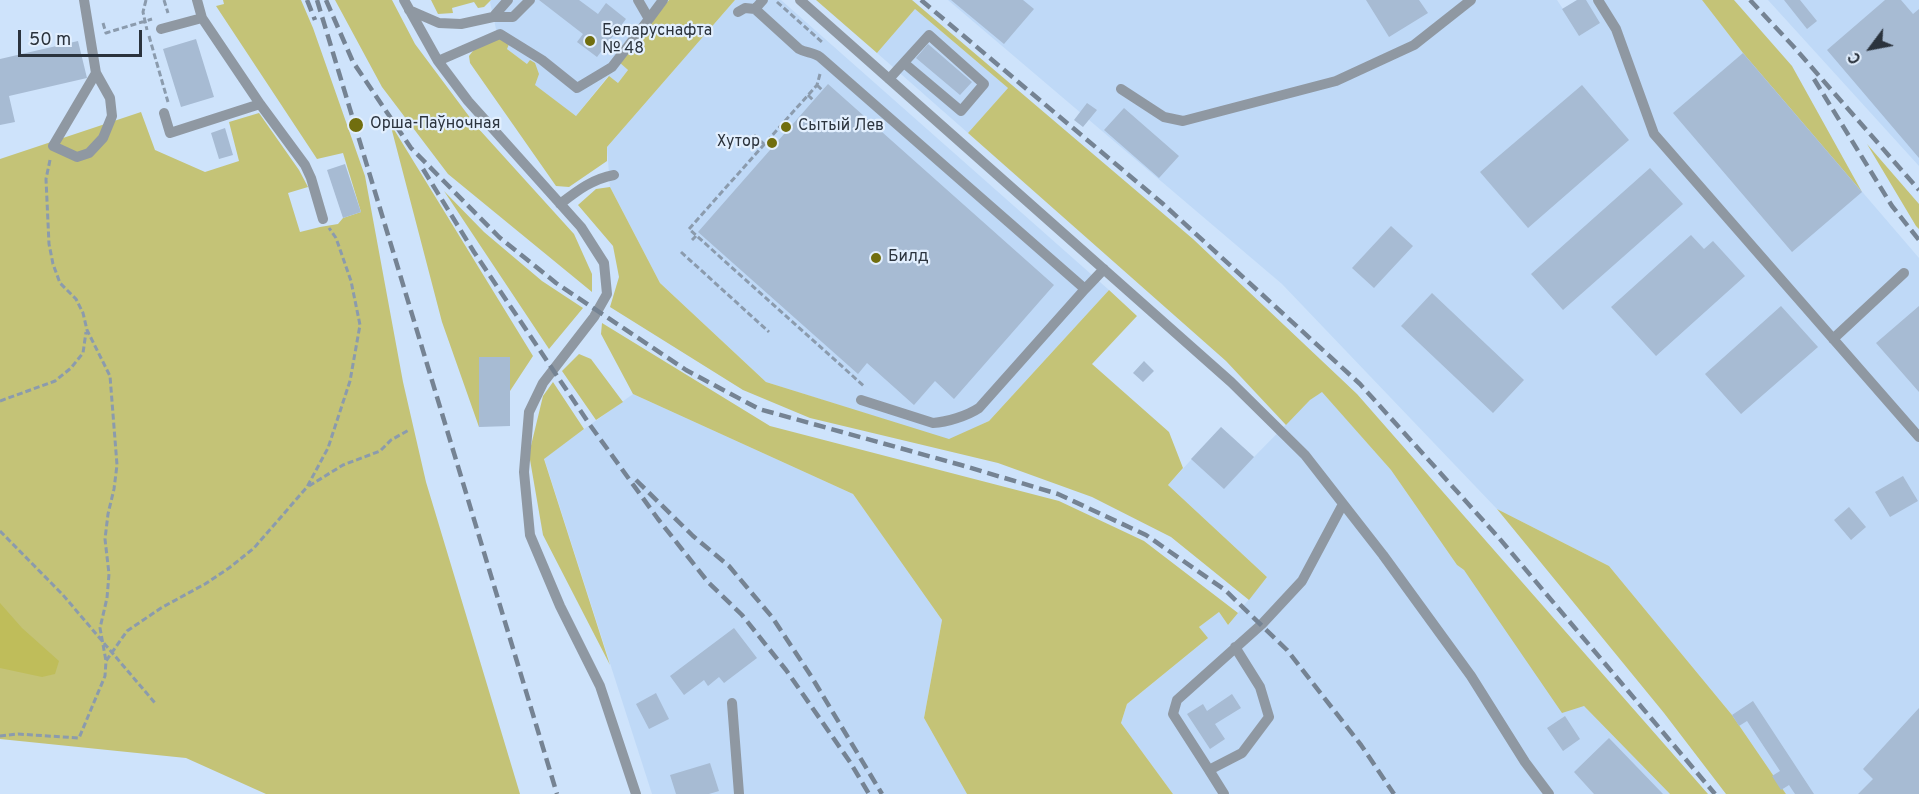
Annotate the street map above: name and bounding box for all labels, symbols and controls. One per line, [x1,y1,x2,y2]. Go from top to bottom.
scale bar [21,18,146,56]
north arrow [1841,18,1901,78]
place label: Беларуснафта № 48 [602,22,712,60]
text: 50 m [29,29,71,52]
marker: Беларуснафта № 48 [583,34,597,48]
text: С [1845,48,1867,67]
place label: Орша-Паўночная [370,115,500,135]
marker: Орша-Паўночная [347,116,365,134]
place label: Сытый Лев [798,117,884,137]
marker: Сытый Лев [779,120,793,134]
place label: Хутор [717,133,760,153]
marker: Хутор [765,136,779,150]
place label: Билд [888,248,929,268]
marker: Билд [869,251,883,265]

